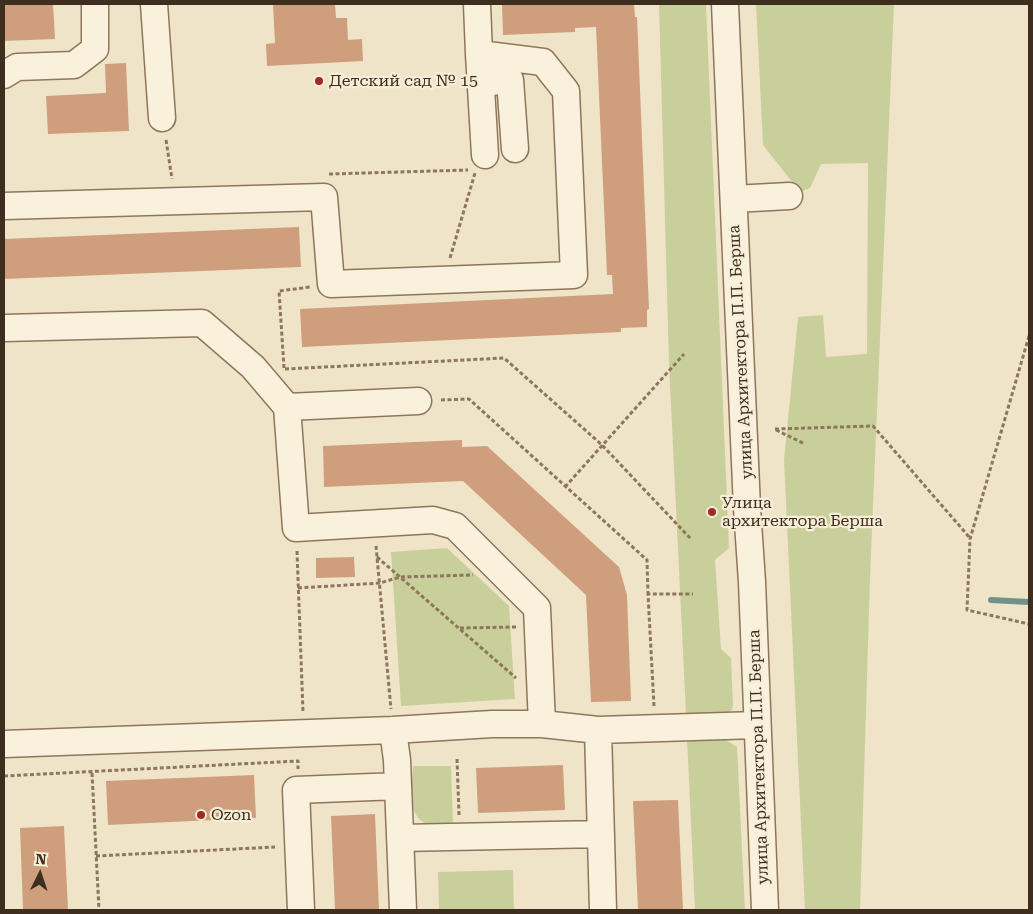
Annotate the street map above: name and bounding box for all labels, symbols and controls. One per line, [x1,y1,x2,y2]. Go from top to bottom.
place label: Детский сад № 15 [329,71,478,91]
marker: Детский сад № 15 [313,75,325,87]
street label: улица Архитектора П.П. Берша [725,224,757,480]
place label: Улица архитектора Берша [722,493,883,531]
marker: Улица архитектора Берша [706,506,718,518]
street label: улица Архитектора П.П. Берша [745,629,773,885]
place label: Ozon [211,805,251,825]
marker: Ozon [195,809,207,821]
north arrow [15,849,65,899]
text: N [35,851,47,867]

